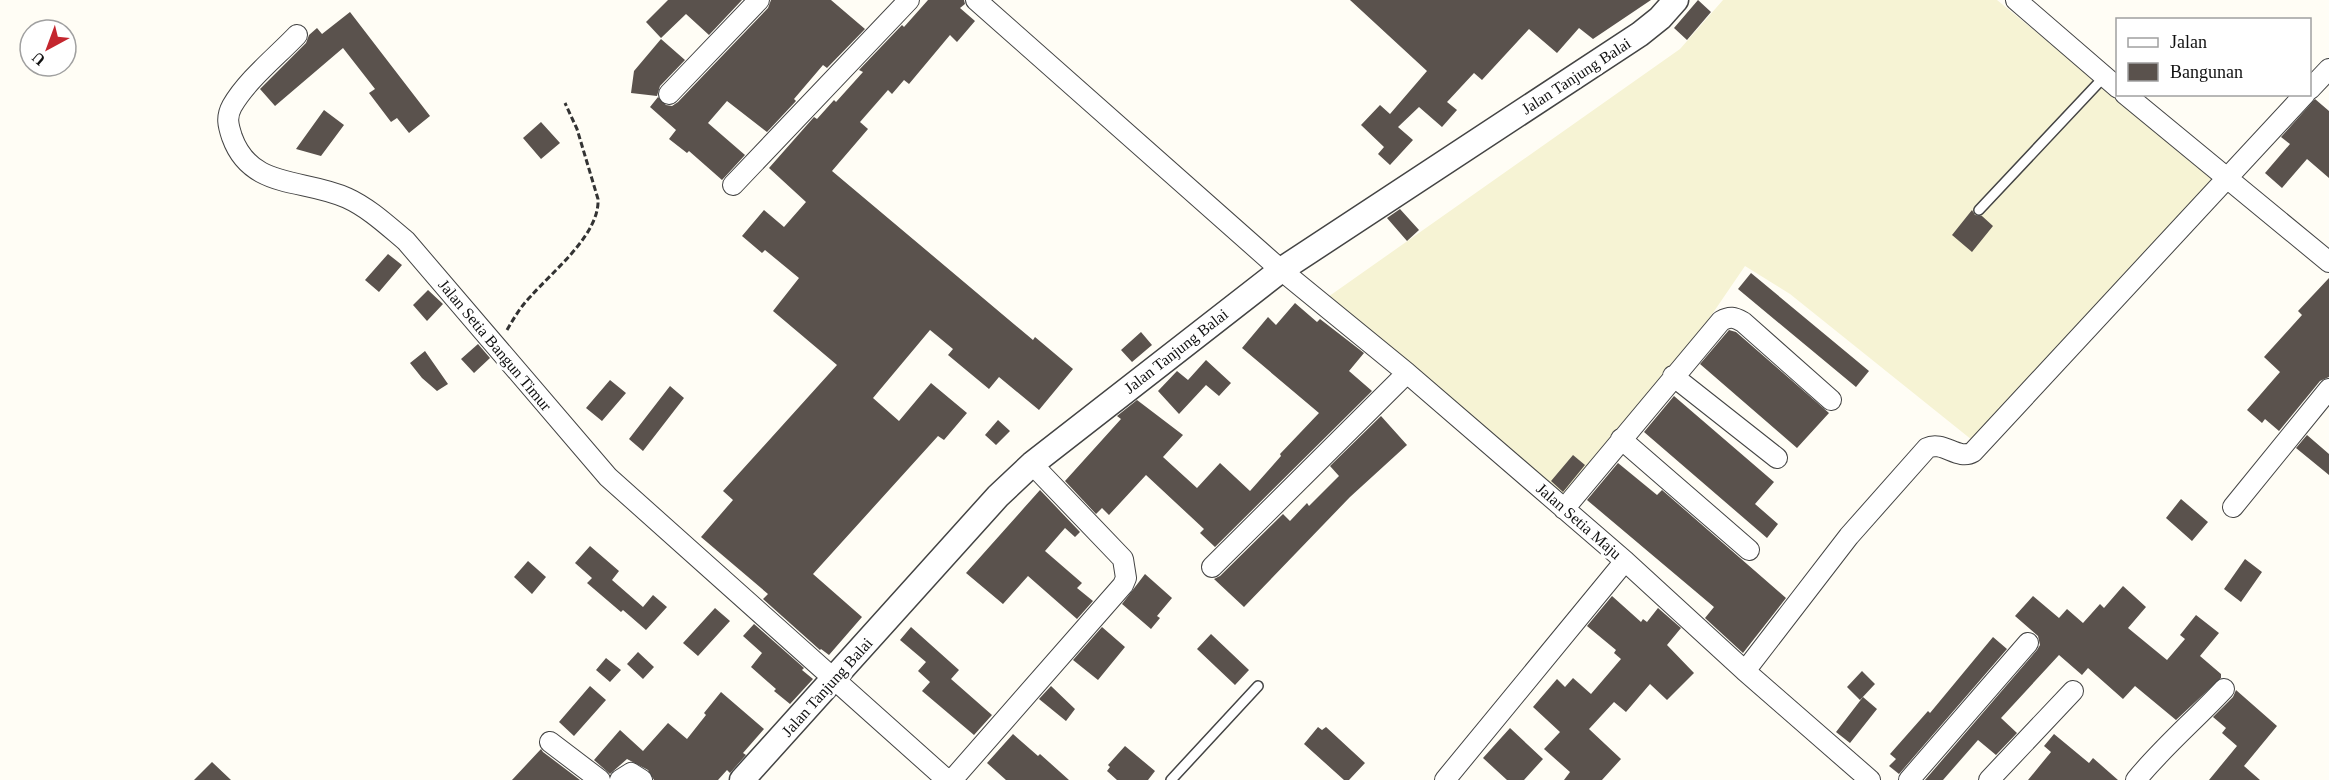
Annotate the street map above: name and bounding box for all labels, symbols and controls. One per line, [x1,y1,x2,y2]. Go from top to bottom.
north arrow [18,18,78,78]
legend [2116,18,2311,96]
text: Jalan [2170,32,2207,52]
street label: Jalan Tanjung Balai [1518,34,1635,118]
text: U [28,48,48,69]
text: Bangunan [2170,62,2243,82]
street label: Jalan Setia Bangun Timur [434,276,555,415]
street label: Jalan Tanjung Balai [1121,305,1232,397]
street label: Jalan Setia Maju [1533,480,1625,563]
street label: Jalan Tanjung Balai [778,634,877,740]

